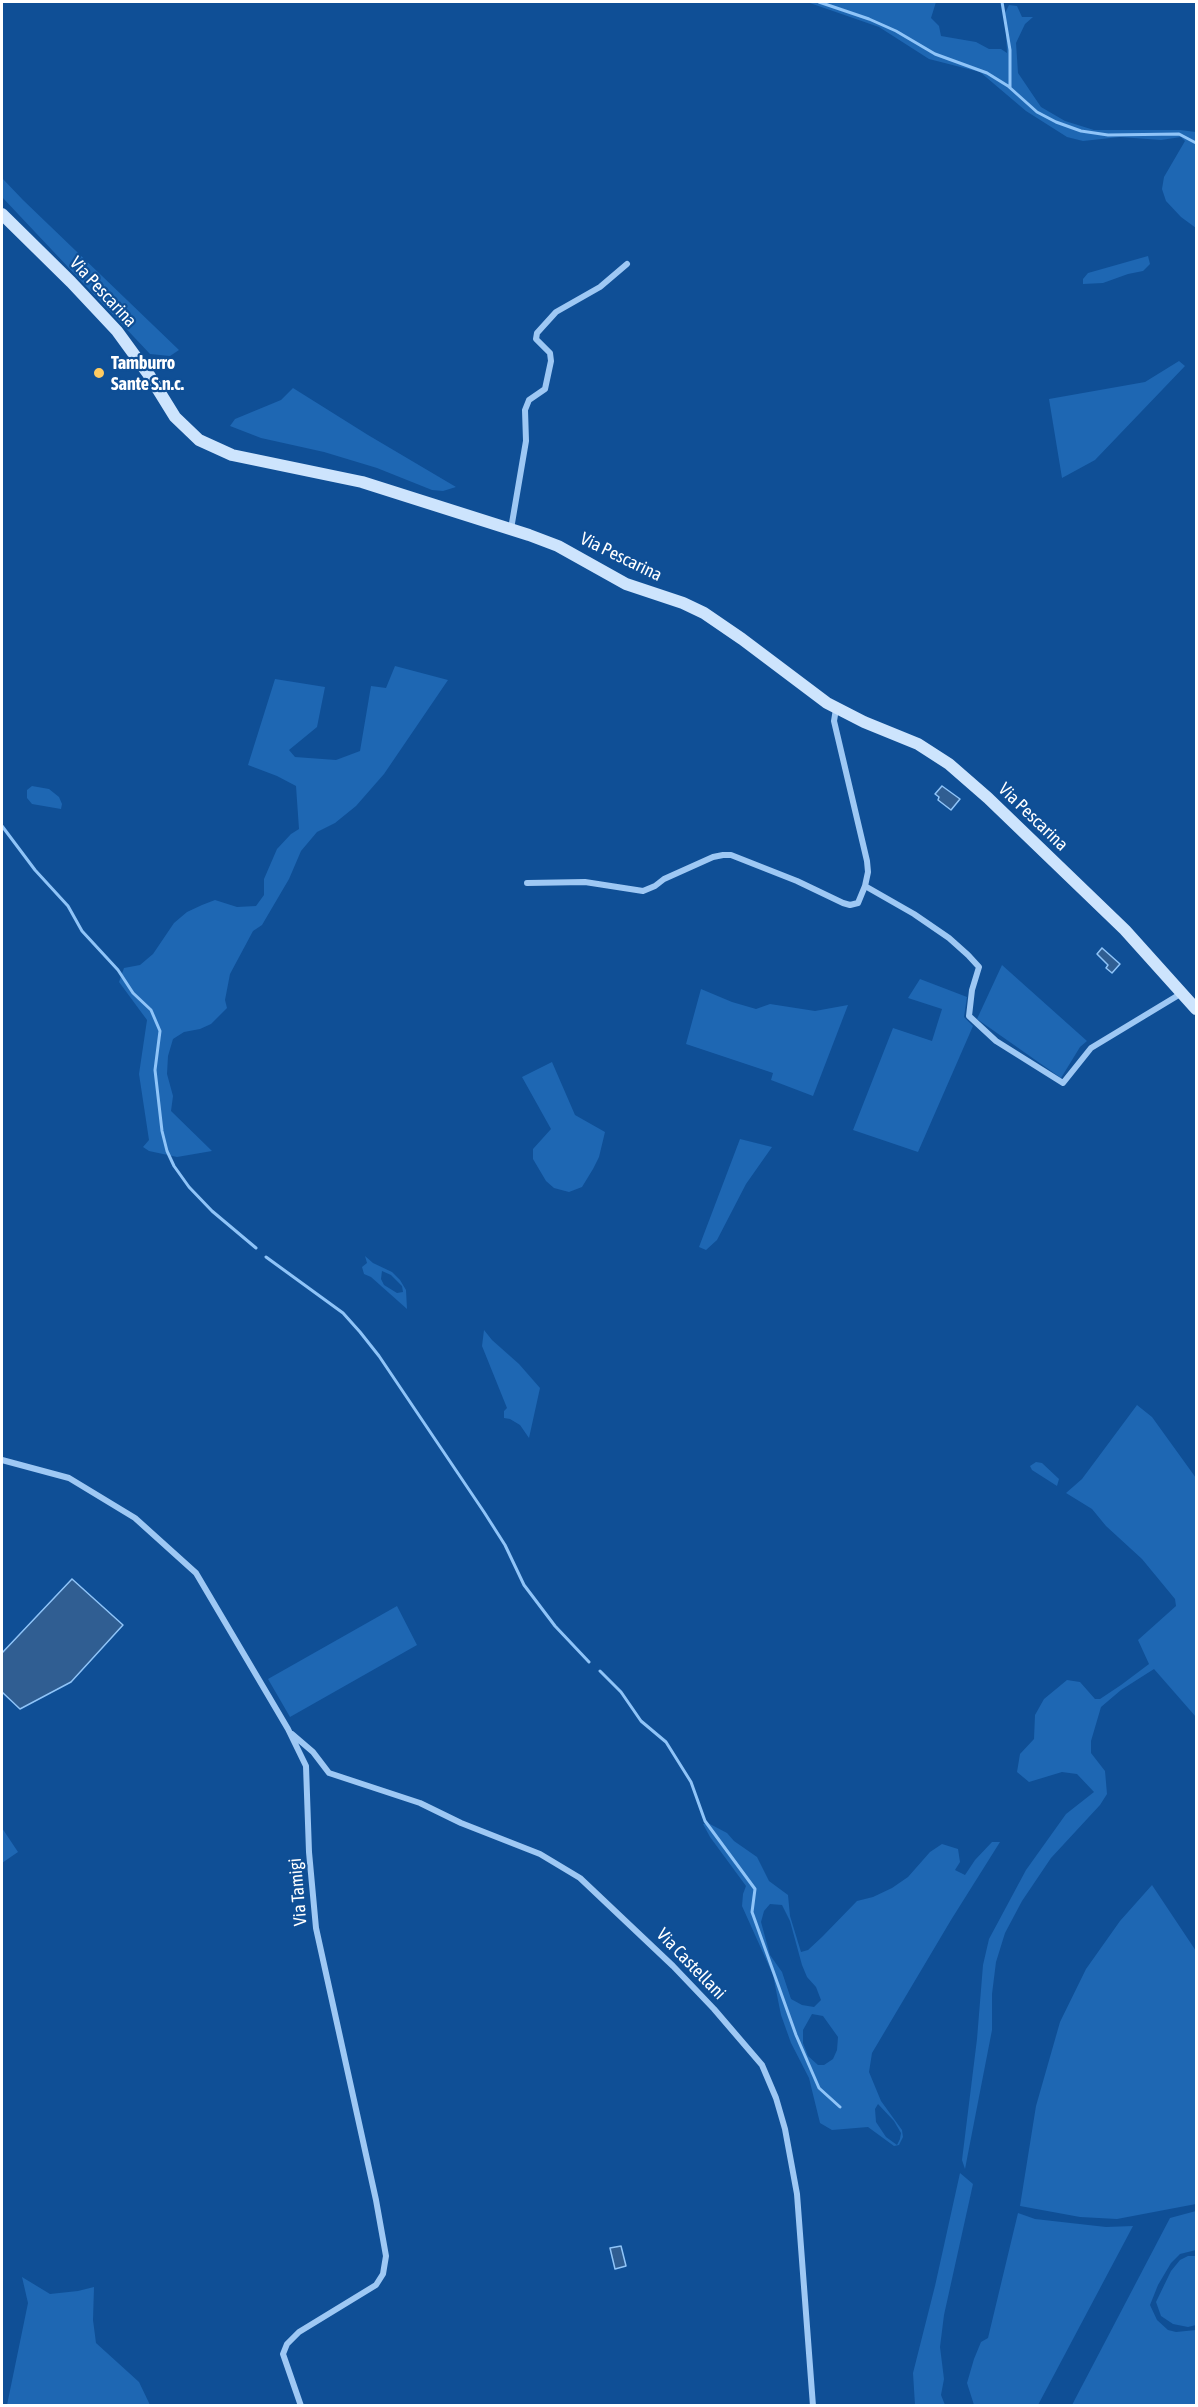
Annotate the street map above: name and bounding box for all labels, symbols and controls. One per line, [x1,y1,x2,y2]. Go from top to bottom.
street label: Via Pescarina [65,252,141,332]
place label: Tamburro Sante S.n.c. [111,352,184,394]
marker: Tamburro Sante S.n.c. [92,366,106,380]
street label: Via Pescarina [576,528,666,586]
street label: Via Pescarina [994,778,1072,856]
street label: Via Tamigi [284,1857,312,1927]
street label: Via Castellani [652,1924,730,2004]

